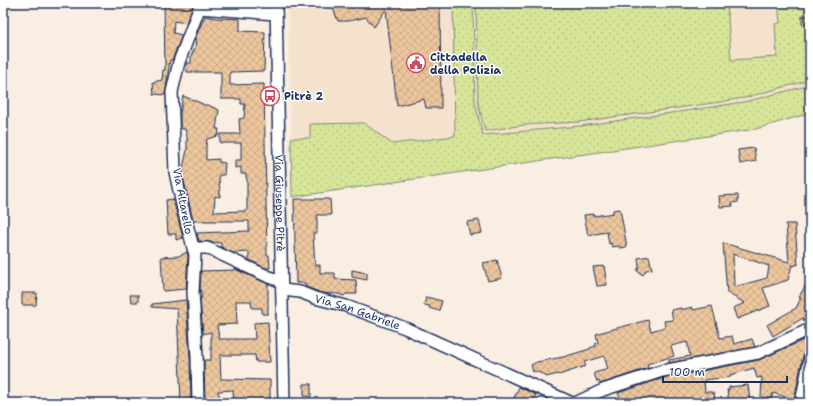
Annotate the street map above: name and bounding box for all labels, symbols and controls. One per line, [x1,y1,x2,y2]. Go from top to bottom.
place label: Cittadella della Polizia [430,50,502,78]
public building icon: Cittadella della Polizia [405,52,427,74]
bus stop icon: Pitrè 2 [259,85,281,107]
place label: Pitrè 2 [284,89,324,104]
street label: Via Giuseppe Pitrè [271,154,288,252]
street label: Via Altarello [169,167,196,236]
street label: Via San Gabriele [313,291,402,334]
scale bar [663,358,787,384]
text: 100 m [669,364,705,380]

